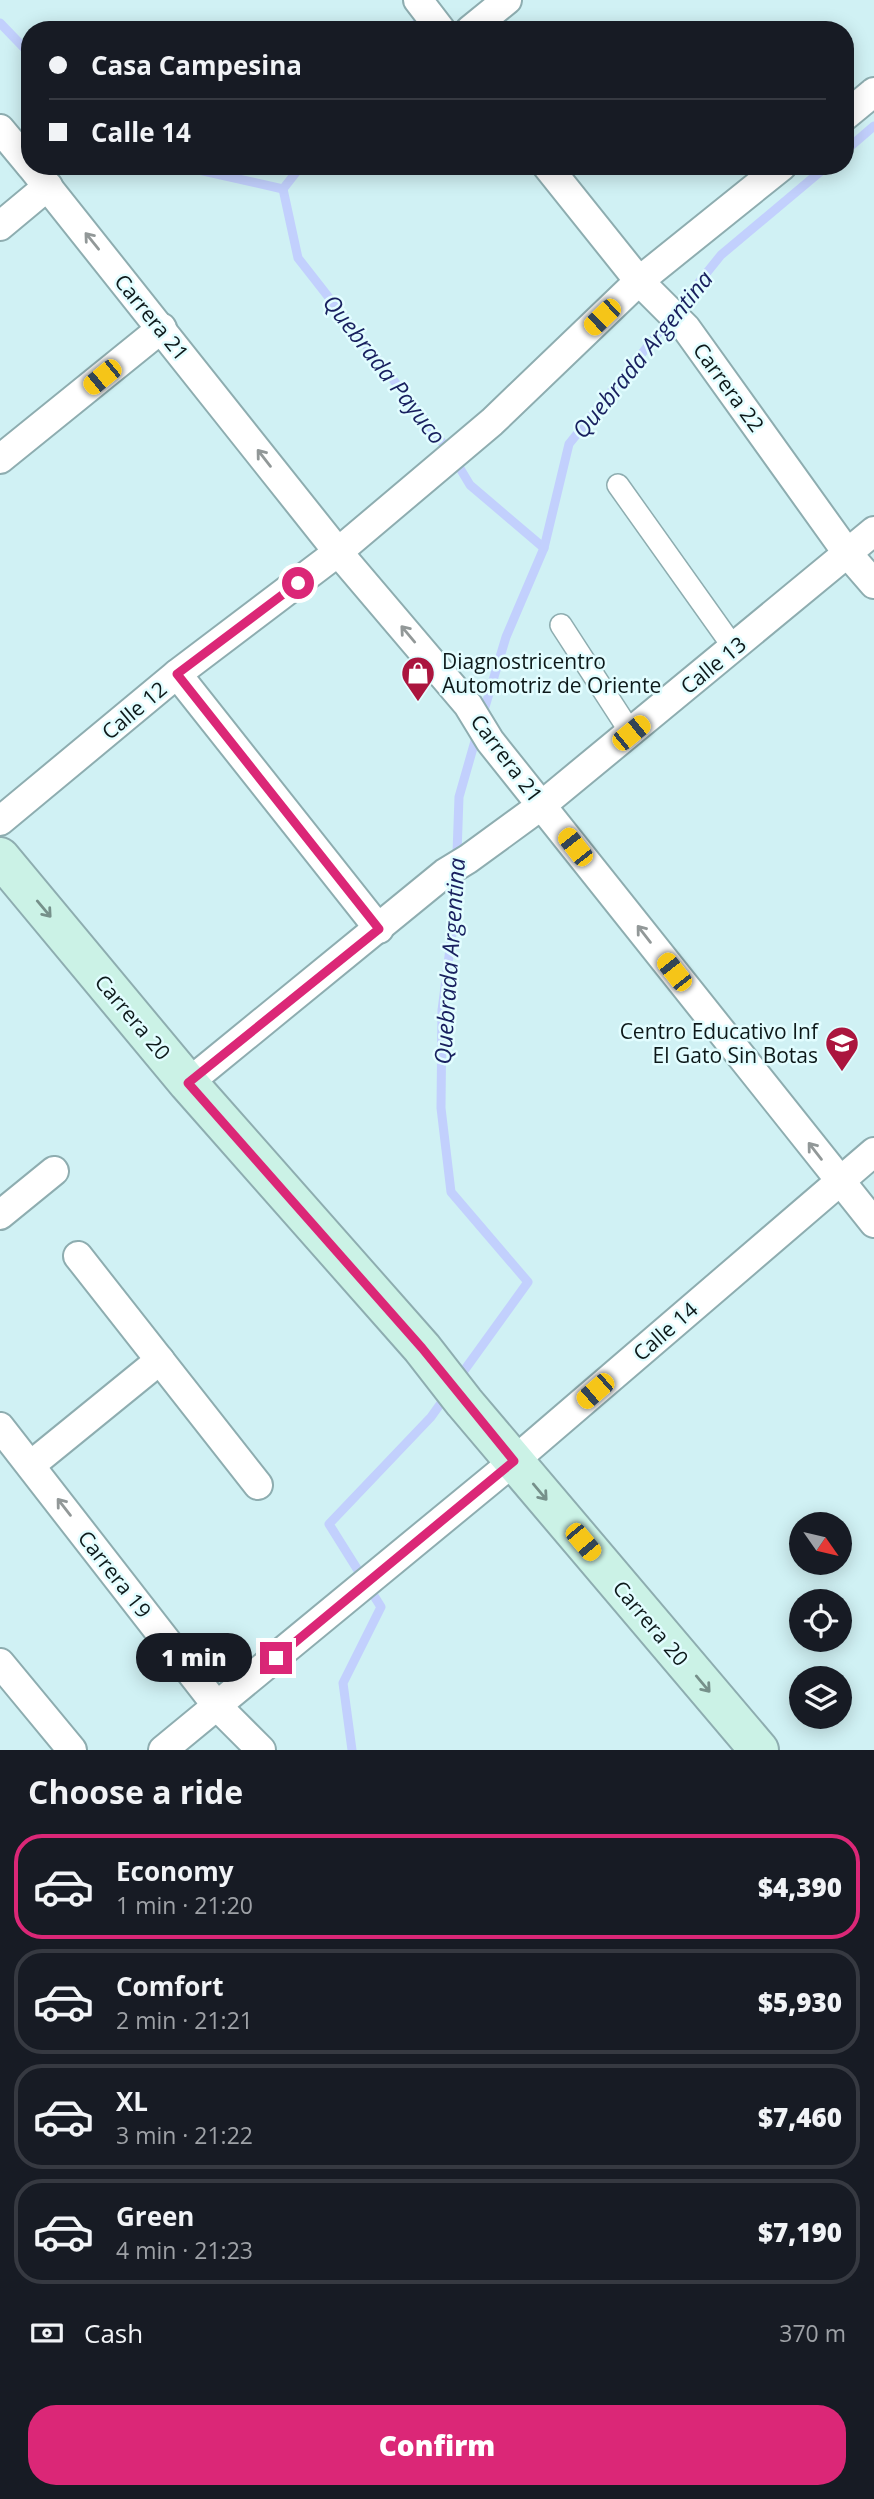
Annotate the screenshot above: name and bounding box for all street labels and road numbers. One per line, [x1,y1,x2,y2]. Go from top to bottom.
street label: Carrera 21 [109,268,195,366]
street label: Carrera 22 [687,337,771,437]
street label: Calle 13 [674,630,752,700]
street label: Calle 12 [96,675,172,745]
street label: Carrera 21 [465,708,549,808]
street label: Carrera 20 [89,968,177,1066]
street label: Calle 14 [627,1295,703,1367]
street label: Carrera 19 [72,1525,158,1623]
street label: Carrera 20 [607,1574,695,1672]

